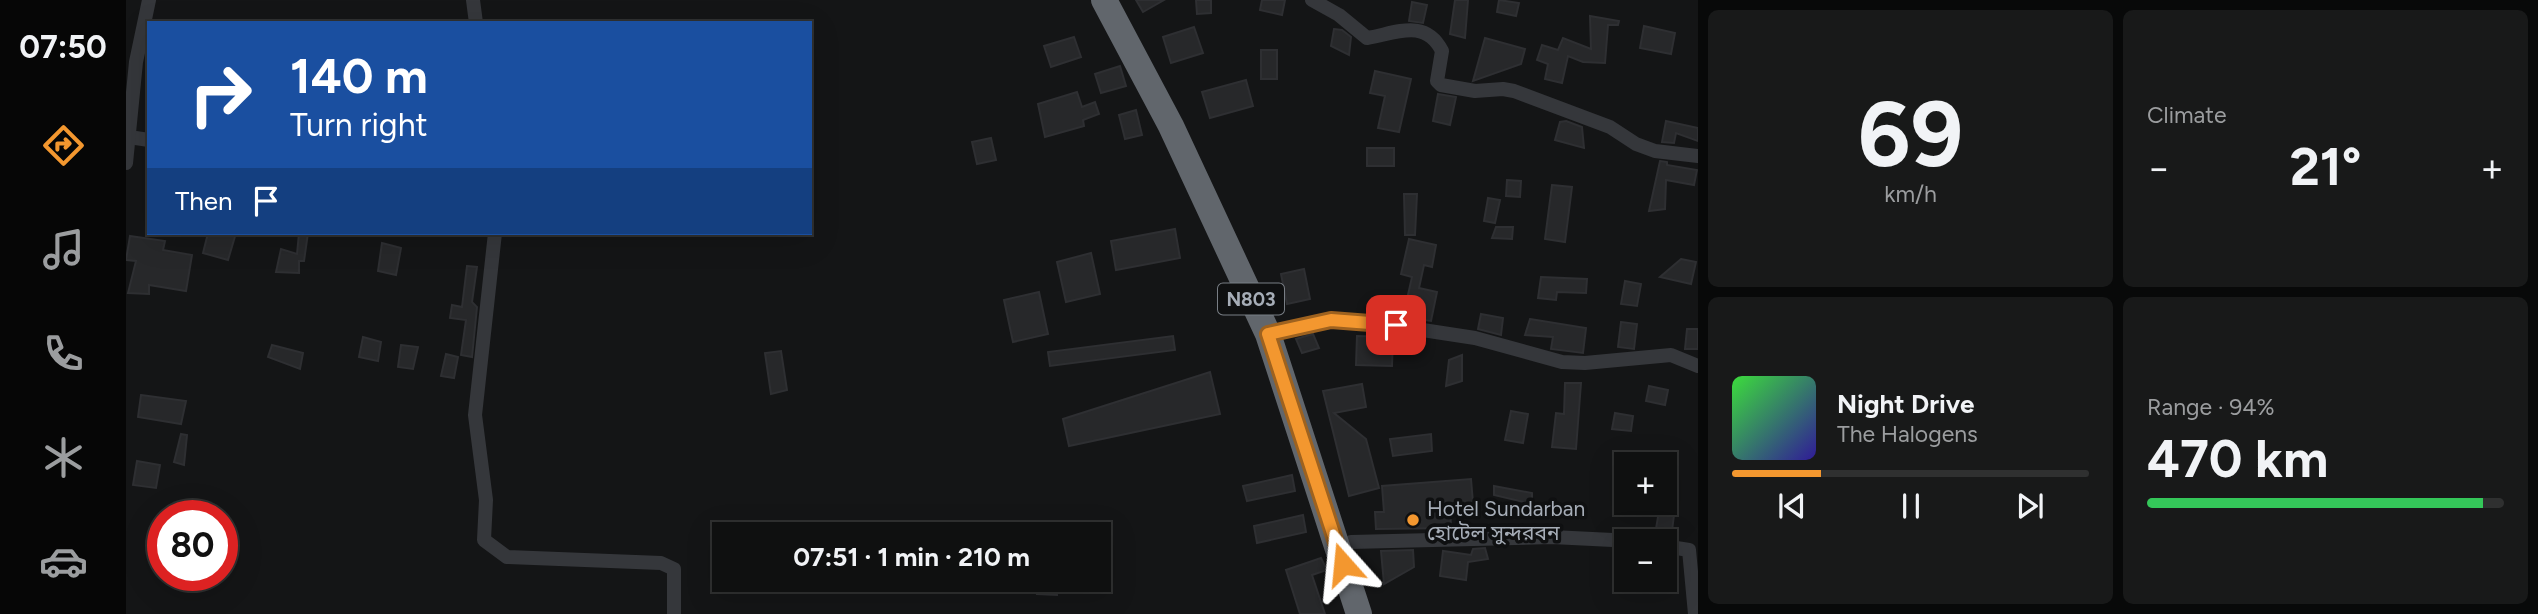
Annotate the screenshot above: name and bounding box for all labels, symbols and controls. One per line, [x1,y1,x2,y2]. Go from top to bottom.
text: 07:50 [19,28,107,66]
text: 140 m [290,46,428,105]
icon: right [175,49,266,140]
text: 69 [1858,80,1963,189]
text: Climate [2147,101,2226,129]
text: Turn right [290,106,428,144]
icon: directions [39,121,88,170]
text: 21° [2290,136,2361,198]
text: − [2147,145,2171,191]
text: + [2480,145,2504,191]
text: km/h [1884,180,1937,208]
icon: arrive [247,182,285,220]
text: Then [175,185,233,217]
icon: music [39,225,88,274]
road number: N803 [1218,284,1284,314]
pin [1366,295,1426,355]
icon: arrive [1377,306,1415,344]
icon: phone [39,329,88,378]
text: Night Drive [1837,388,1974,420]
text: Range · 94% [2147,393,2275,421]
text: The Halogens [1837,420,1978,448]
text: 470 km [2147,428,2328,490]
icon: climate [39,433,88,482]
map controls [1614,452,1677,592]
button: + [1614,452,1677,515]
icon: previous [1773,487,1811,525]
icon: pause [1892,487,1930,525]
icon: next [2011,487,2049,525]
place label: Hotel Sundarban হোটেল সুন্দরবন [1427,496,1585,545]
speed limit sign: 80 [147,500,238,591]
marker: Hotel Sundarban হোটেল সুন্দরবন [1405,512,1421,528]
position arrow [1306,527,1380,601]
button: − [1614,529,1677,592]
icon: car [39,537,88,586]
text: 07:51 · 1 min · 210 m [793,541,1030,573]

